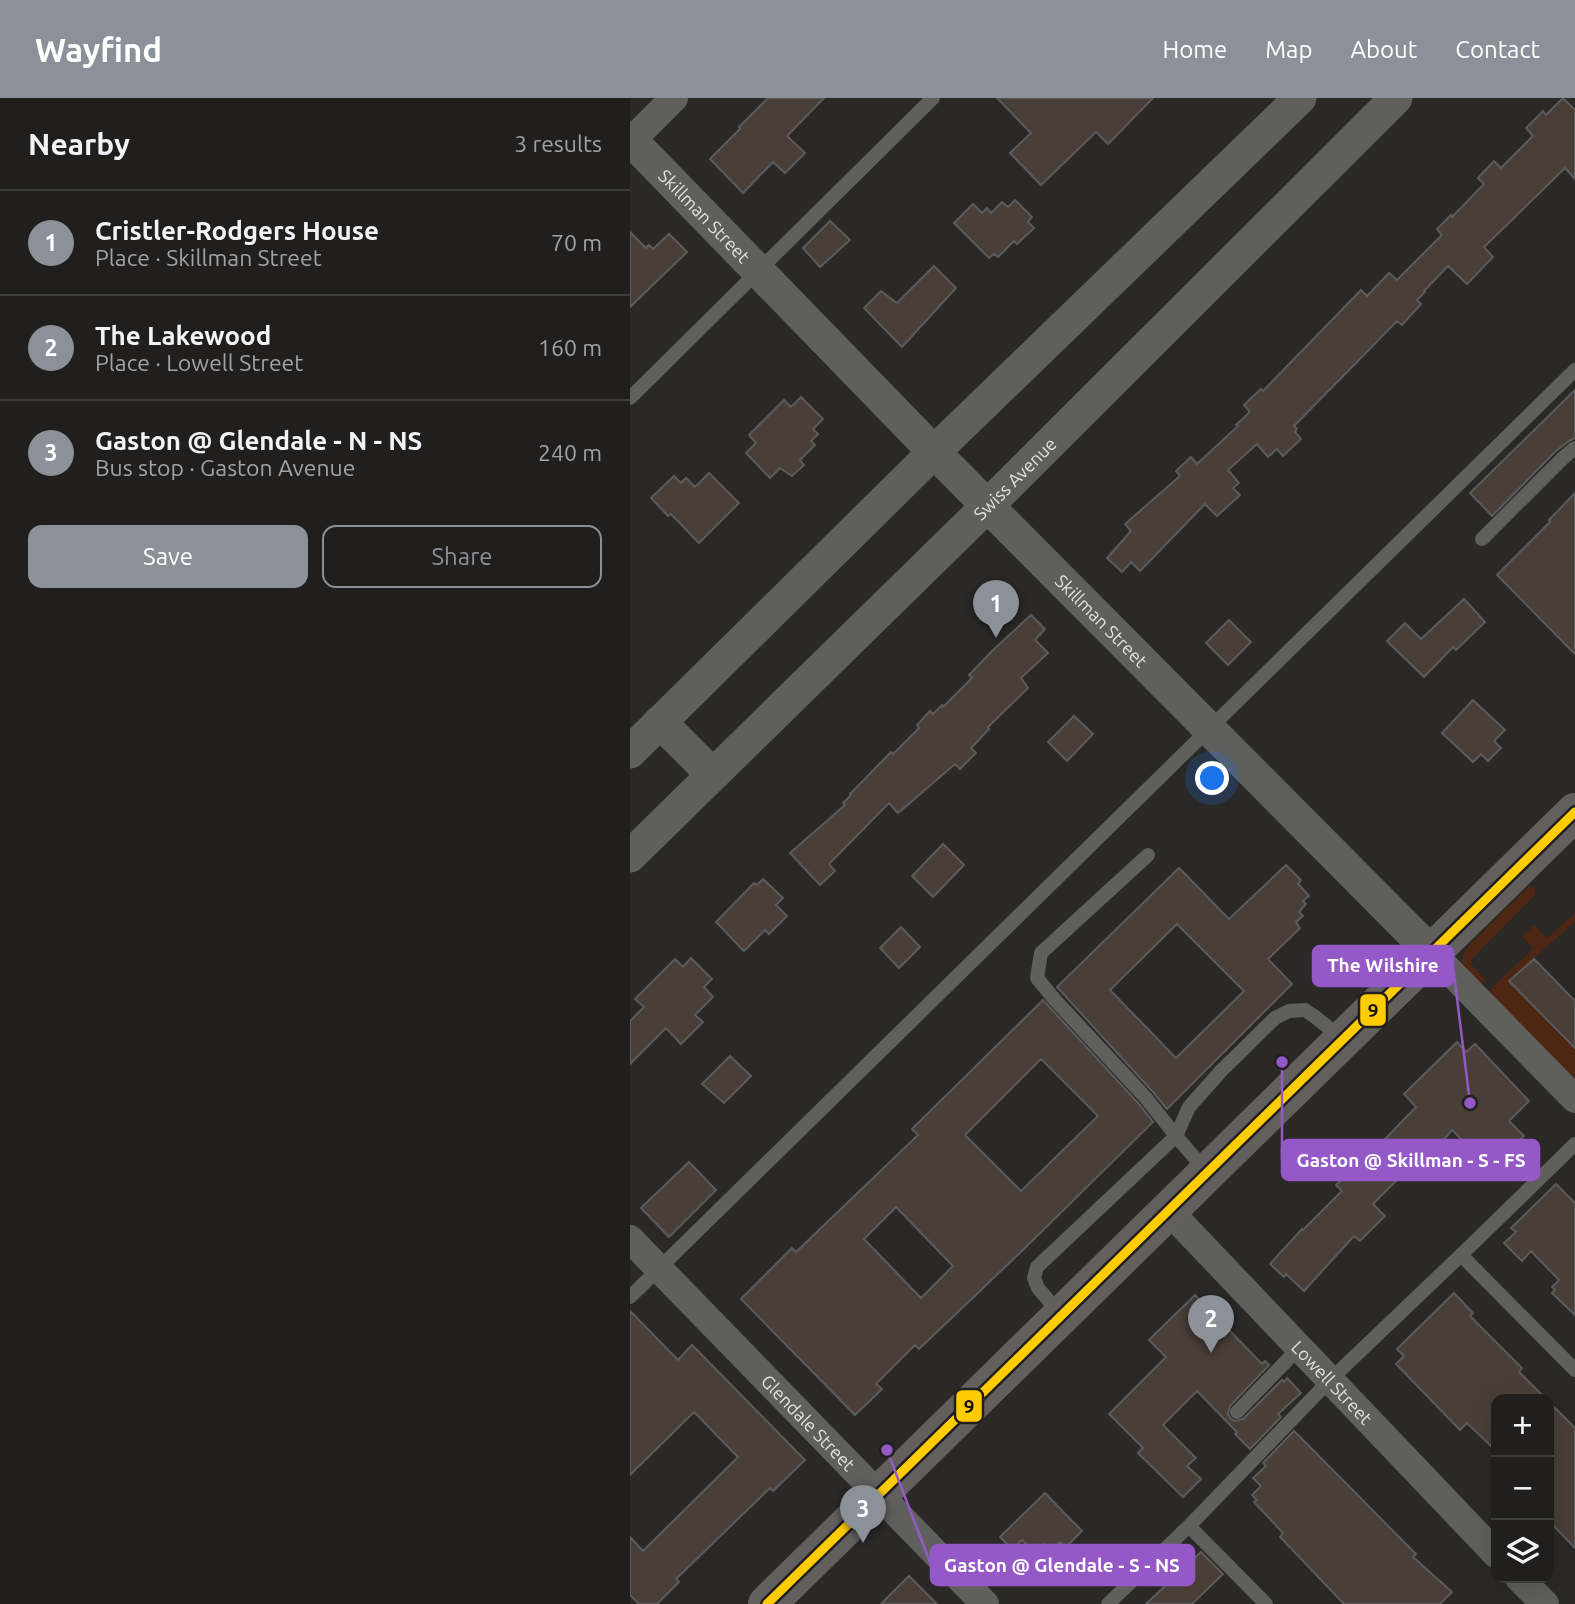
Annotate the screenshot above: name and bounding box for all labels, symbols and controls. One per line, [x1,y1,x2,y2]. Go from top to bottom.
text: Wayfind [35,31,162,68]
text: Home [1162,36,1227,63]
text: Map [1265,36,1312,63]
text: About [1350,36,1417,63]
text: Contact [1455,36,1540,63]
text: Nearby [28,127,130,161]
text: 3 results [514,131,602,156]
street label: Skillman Street [655,165,754,266]
text: Cristler-Rodgers House [95,216,379,245]
text: 1 [45,230,57,255]
text: 70 m [551,230,602,255]
text: Place · Skillman Street [95,245,322,270]
text: The Lakewood [95,321,271,350]
text: 2 [45,335,57,360]
text: 160 m [538,335,602,360]
text: Place · Lowell Street [95,350,303,375]
text: Gaston @ Glendale - N - NS [95,426,422,455]
street label: Swiss Avenue [969,433,1060,524]
text: 3 [45,440,57,465]
text: 240 m [538,440,602,465]
text: Bus stop · Gaston Avenue [95,455,355,480]
button: Save [28,525,308,588]
button: Share [322,525,602,588]
street label: Skillman Street [1052,570,1152,671]
pin: 1 [973,580,1019,638]
your location [1195,761,1229,795]
callout: The Wilshire [1313,946,1453,986]
text: The Wilshire [1327,954,1439,976]
line badge: 9 [1359,993,1387,1027]
text: 9 [1368,999,1378,1021]
callout: Gaston @ Skillman - S - FS [1282,1140,1539,1180]
text: Gaston @ Skillman - S - FS [1296,1149,1526,1171]
pin: 2 [1188,1295,1234,1353]
street label: Lowell Street [1288,1336,1377,1428]
street label: Glendale Street [757,1370,859,1475]
line badge: 9 [955,1389,983,1423]
map controls [1491,1394,1554,1583]
button: + [1491,1394,1554,1457]
text: 9 [964,1395,974,1417]
button: − [1491,1457,1554,1520]
pin: 3 [840,1485,886,1543]
button: layers [1491,1520,1554,1583]
callout: Gaston @ Glendale - S - NS [931,1545,1194,1585]
text: Gaston @ Glendale - S - NS [944,1554,1180,1576]

